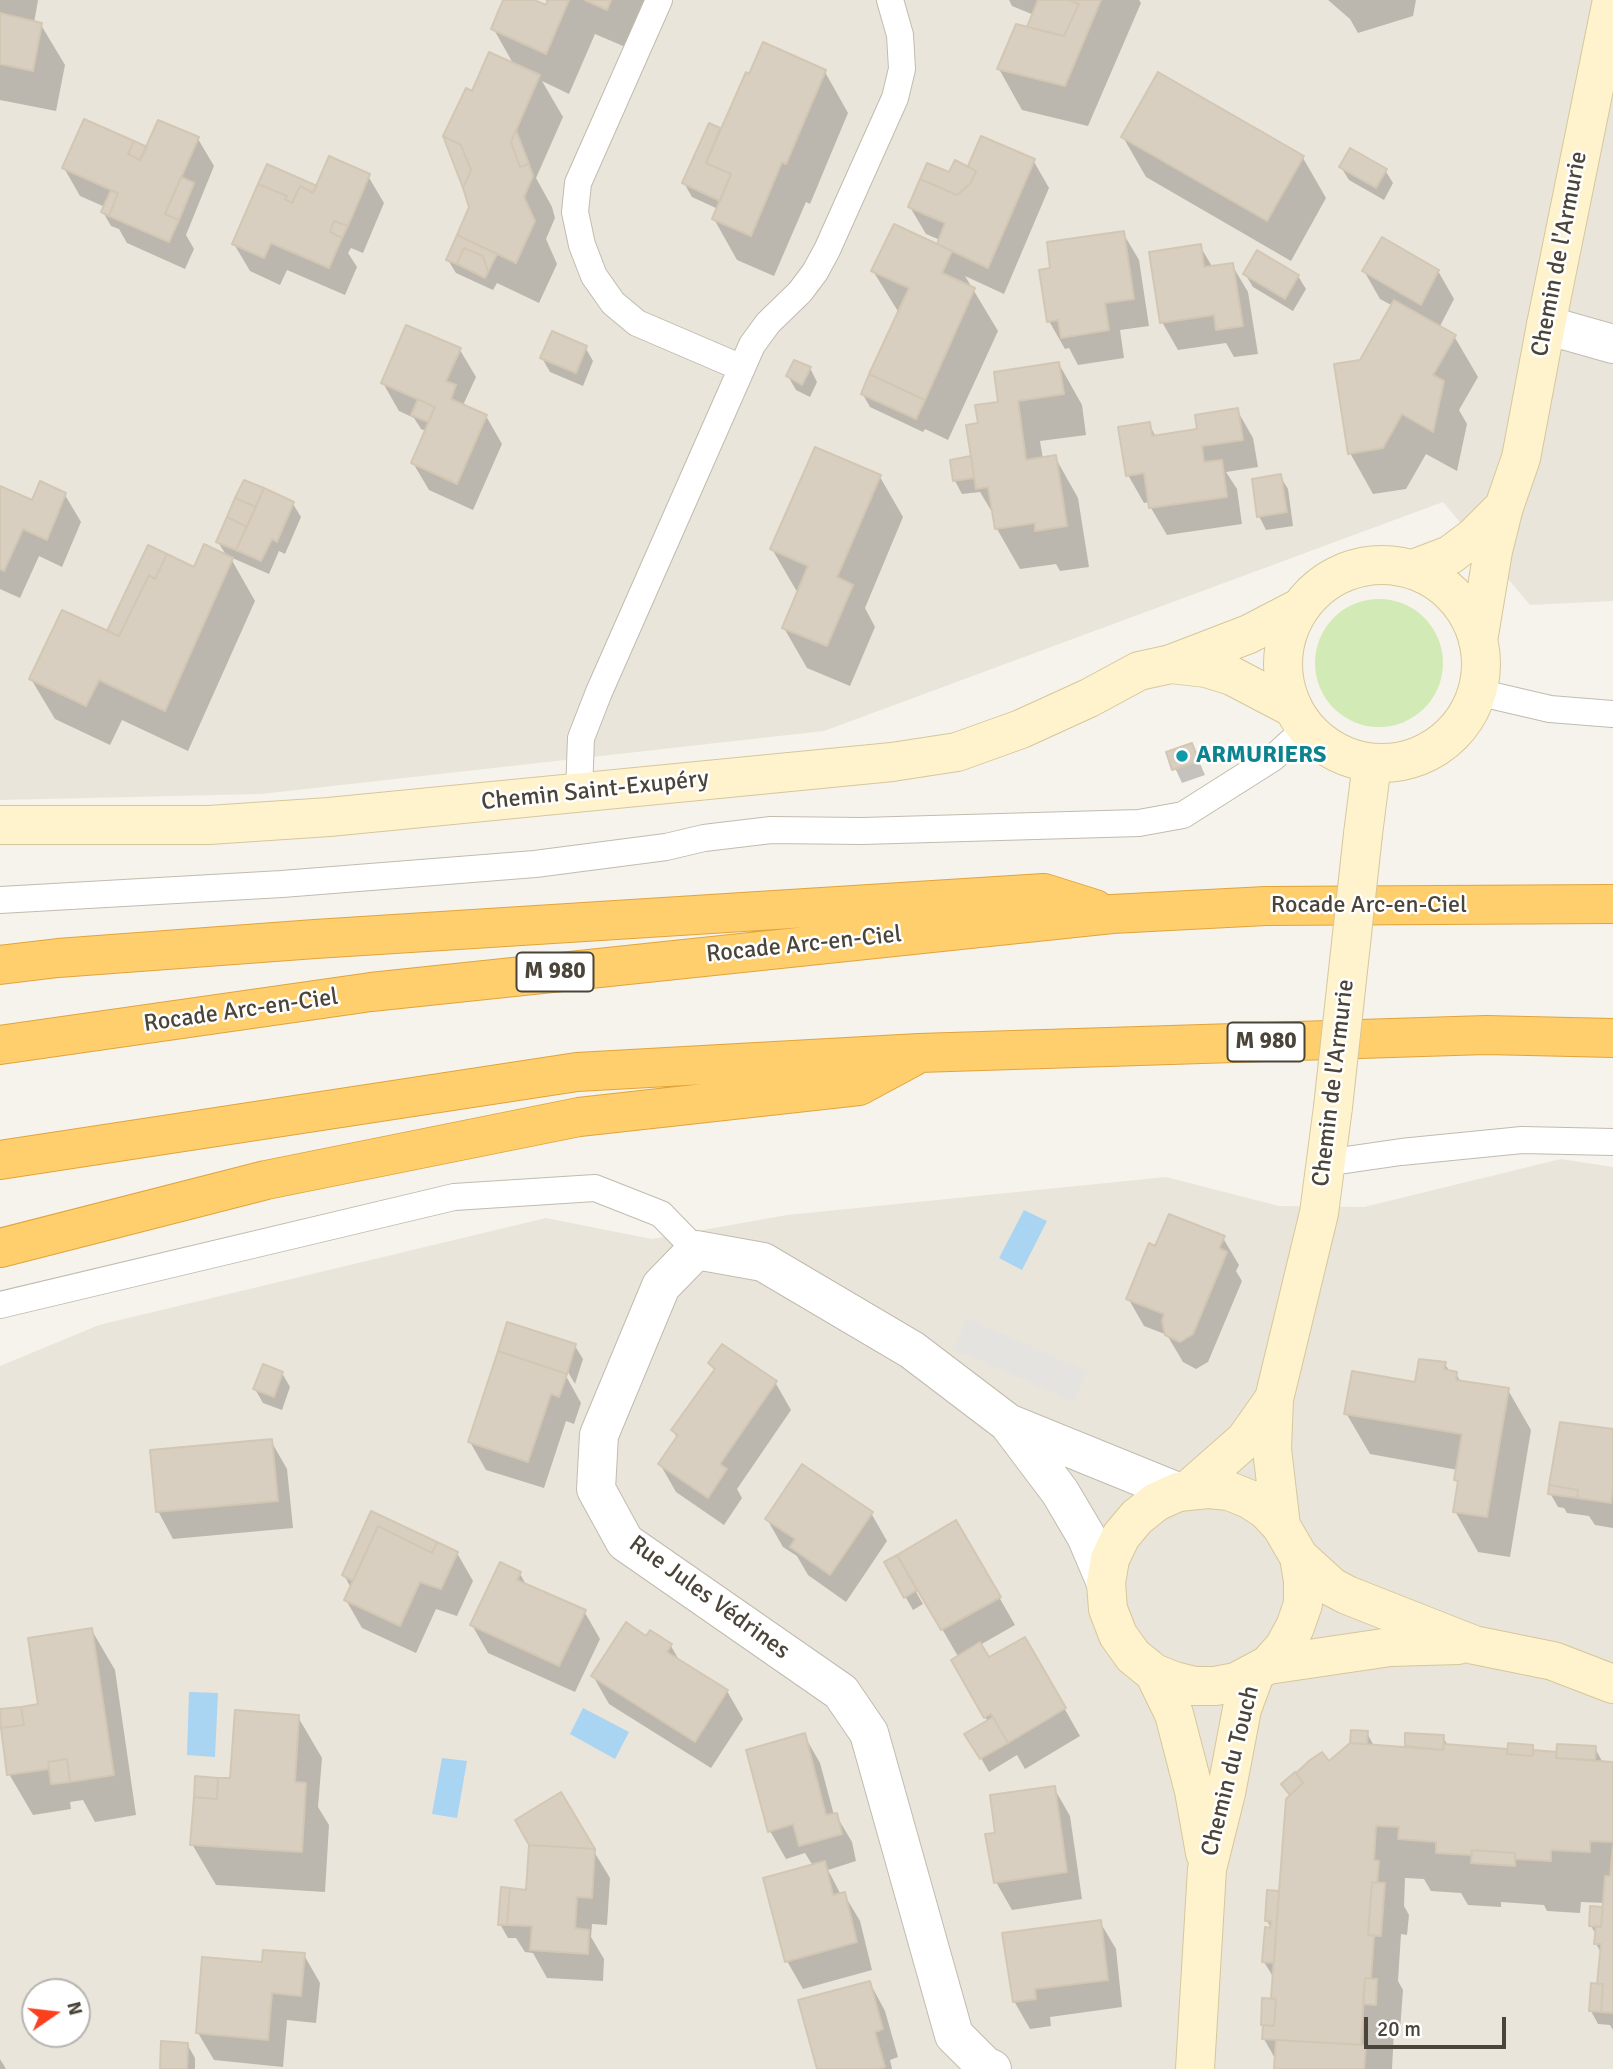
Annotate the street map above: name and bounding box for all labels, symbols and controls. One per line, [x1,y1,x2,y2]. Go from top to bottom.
street label: Chemin de l'Armurie [1526,149,1594,359]
place label: ARMURIERS [1196,742,1326,770]
marker: ARMURIERS [1174,748,1190,764]
street label: Chemin Saint-Exupéry [480,765,710,817]
street label: Rocade Arc-en-Ciel [1271,892,1467,920]
street label: Rocade Arc-en-Ciel [705,920,903,970]
road number: M 980 [516,953,594,992]
street label: Chemin de l'Armurie [1307,978,1361,1188]
street label: Rocade Arc-en-Ciel [142,983,340,1039]
road number: M 980 [1228,1023,1304,1062]
street label: Rue Jules Védrines [623,1530,795,1666]
street label: Chemin du Touch [1196,1683,1266,1859]
north arrow [21,1978,91,2048]
text: N [61,1999,88,2018]
scale bar [1368,2002,1510,2046]
text: 20 m [1377,2016,1421,2042]

